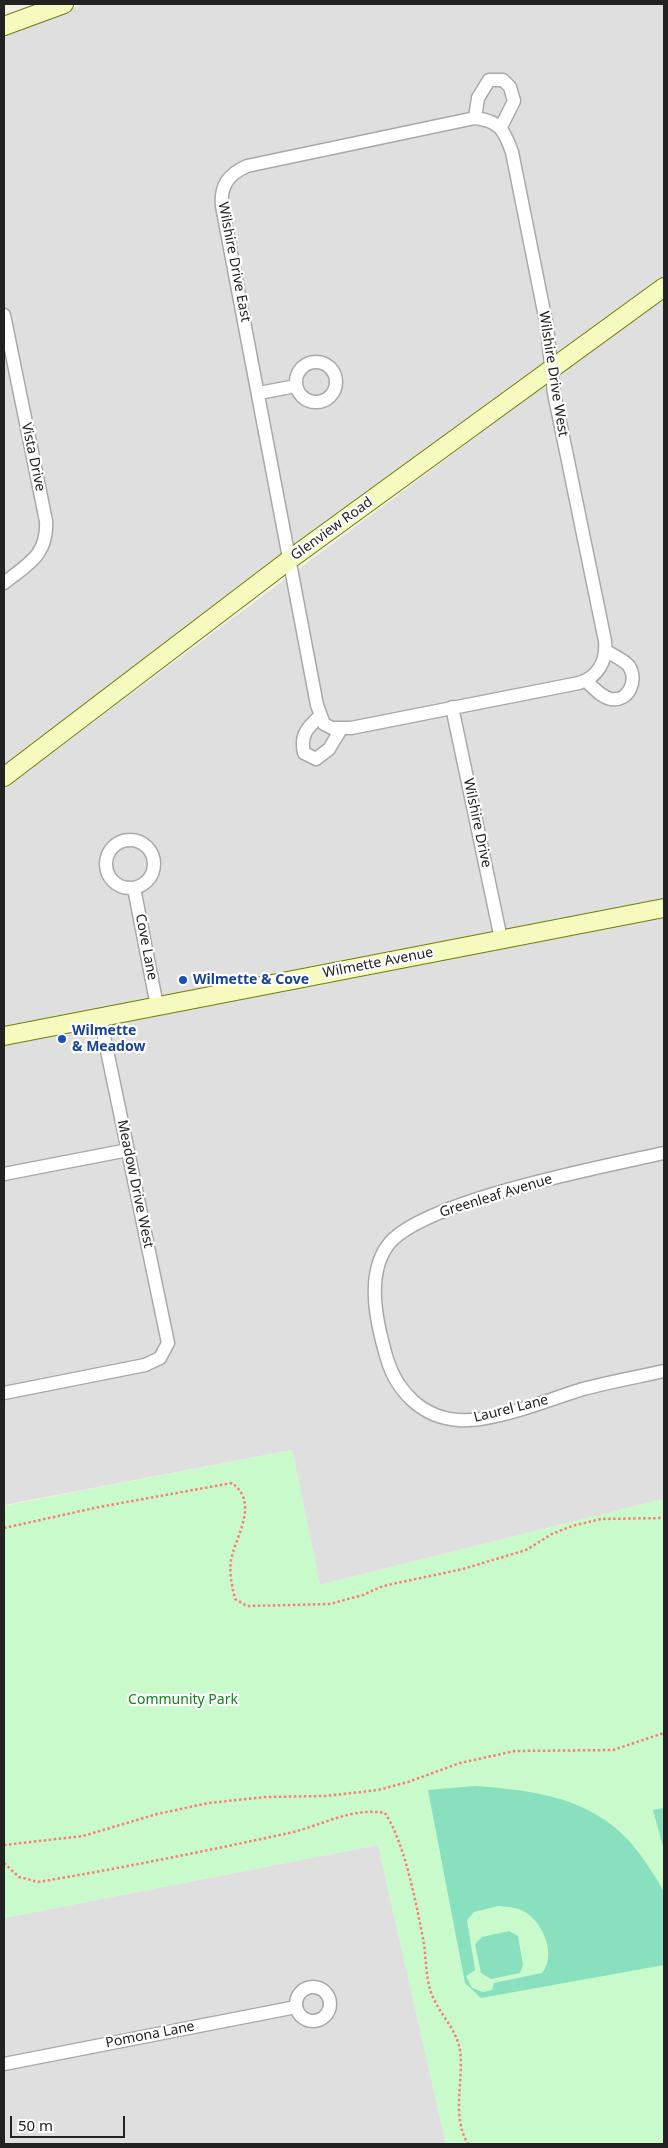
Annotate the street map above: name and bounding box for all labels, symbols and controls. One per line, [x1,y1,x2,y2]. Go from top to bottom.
street label: Wilshire Drive East [214,201,254,323]
street label: Wilshire Drive West [535,310,571,438]
street label: Vista Drive [18,421,48,493]
street label: Glenview Road [288,494,376,564]
street label: Wilshire Drive [459,777,495,869]
street label: Cove Lane [131,912,161,982]
street label: Wilmette Avenue [321,944,435,982]
place label: Wilmette & Cove [193,972,309,988]
marker: Wilmette & Cove [177,974,189,986]
place label: Wilmette & Meadow [72,1023,145,1056]
marker: Wilmette & Meadow [56,1033,68,1045]
street label: Meadow Drive West [113,1118,157,1250]
street label: Greenleaf Avenue [438,1171,554,1221]
street label: Laurel Lane [472,1392,550,1426]
park label: Community Park [128,1692,238,1708]
street label: Pomona Lane [104,2018,196,2052]
scale bar [12,2106,128,2138]
text: 50 m [18,2115,53,2135]

